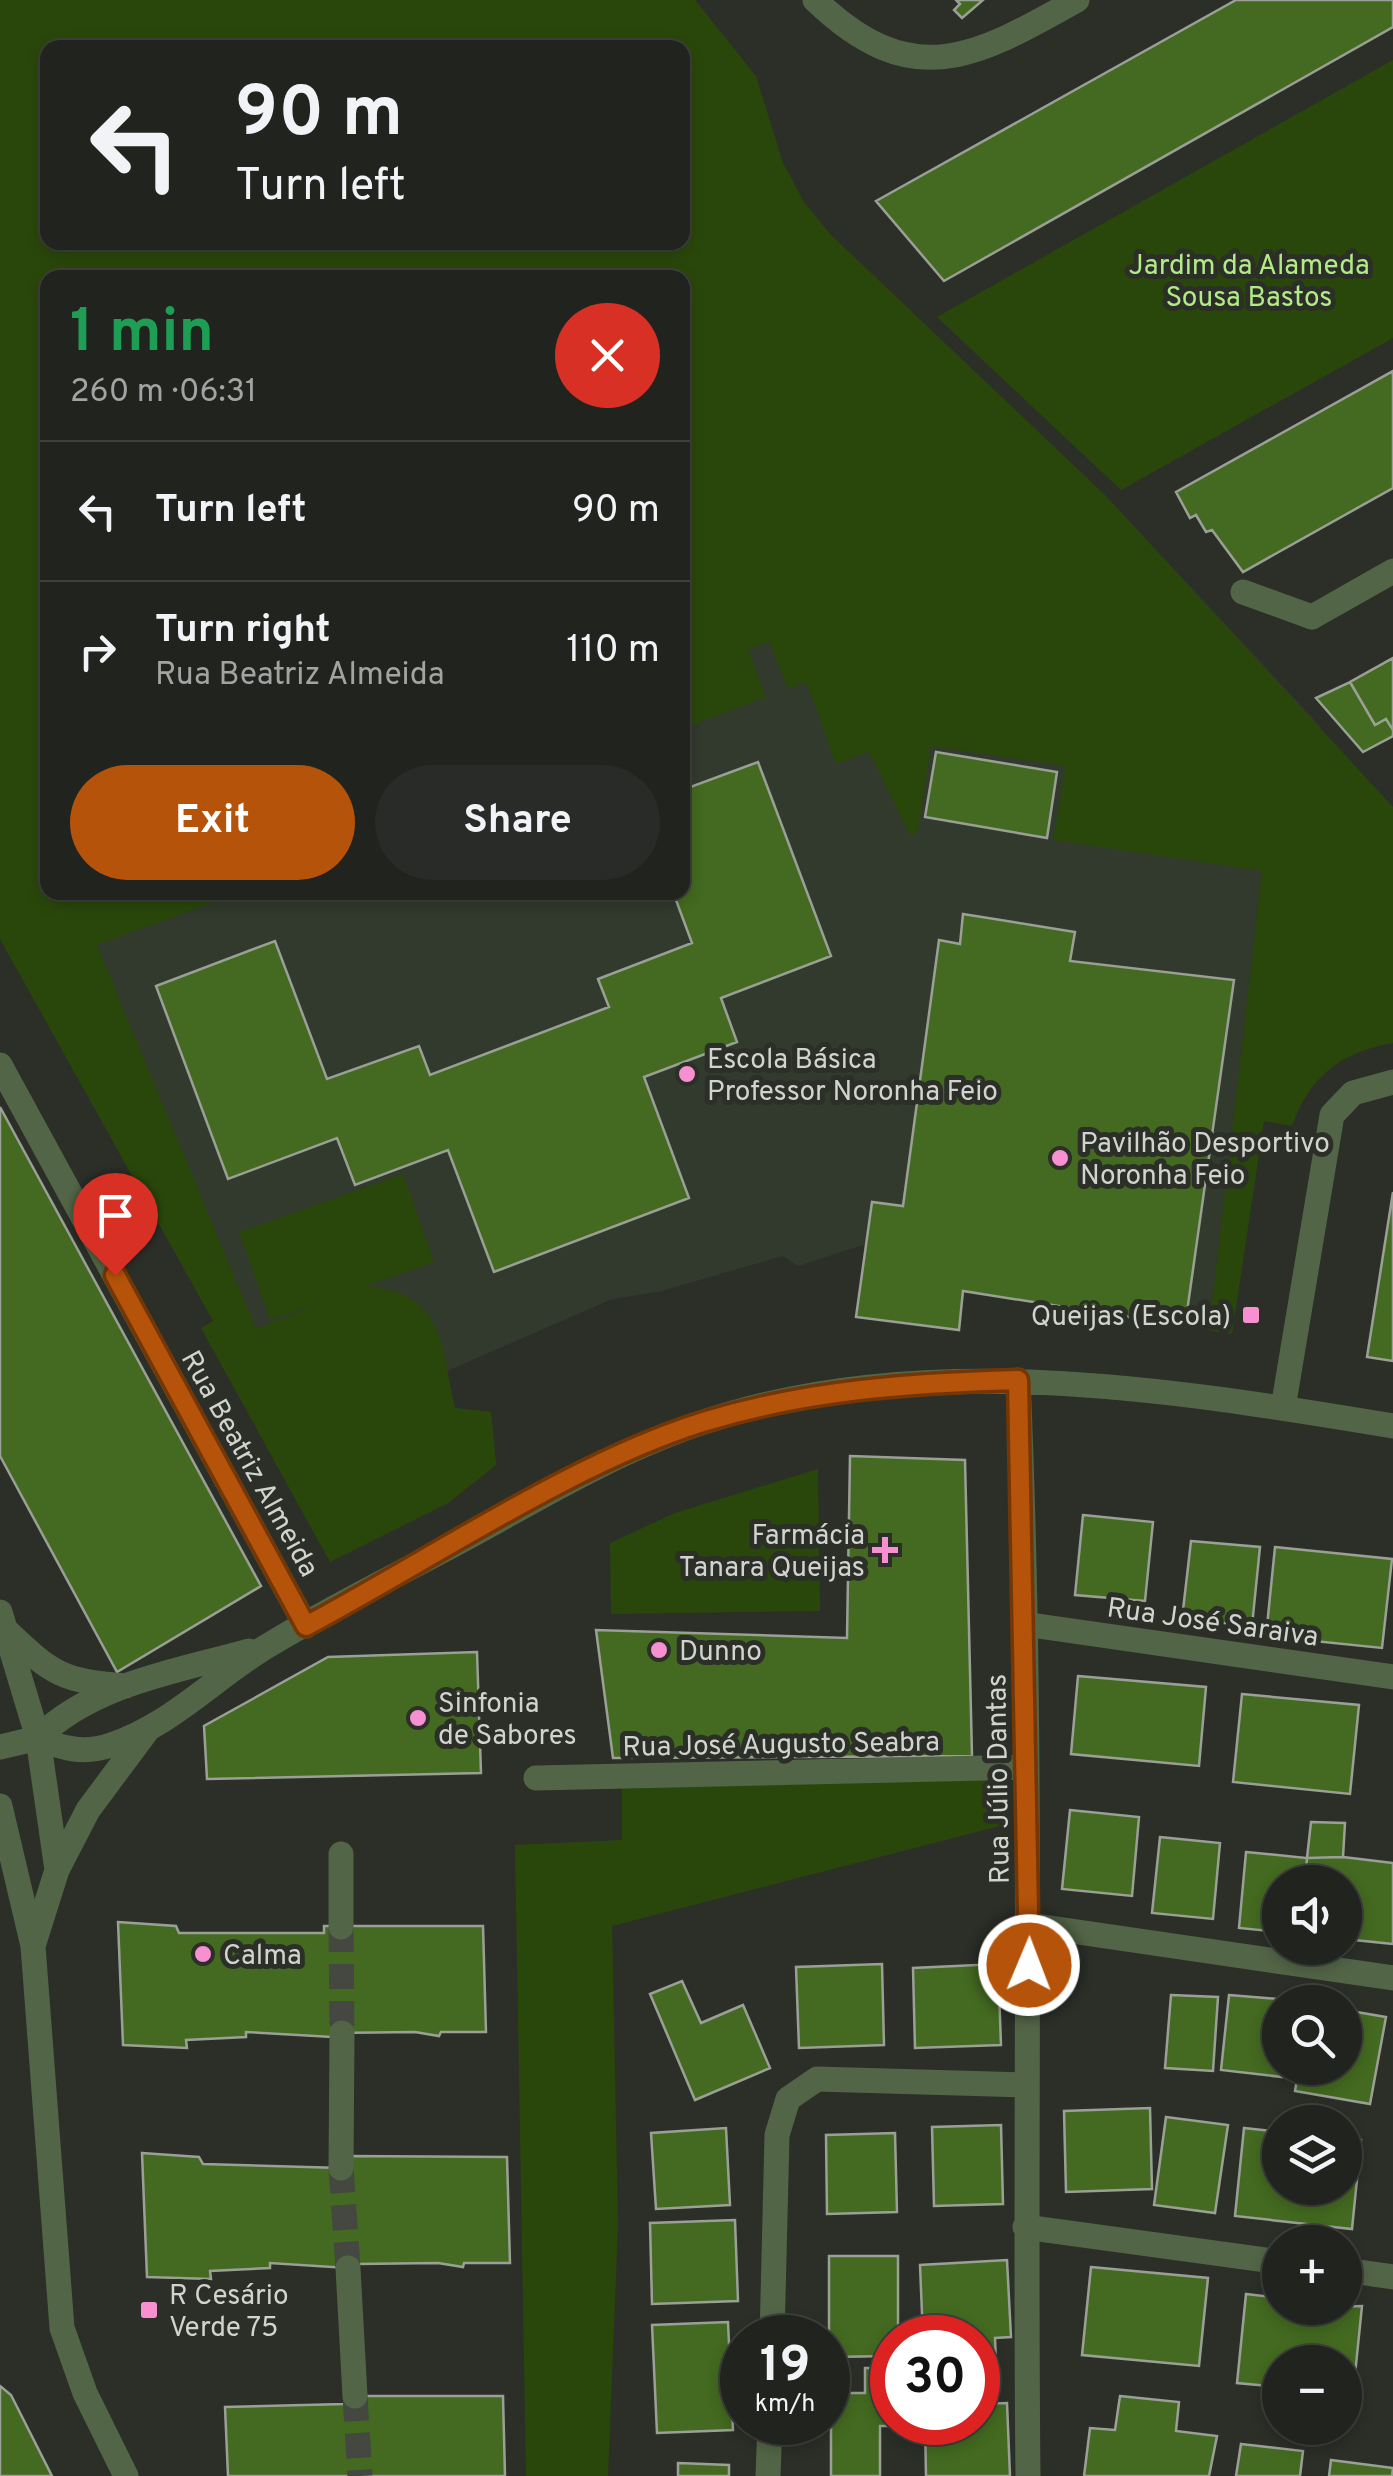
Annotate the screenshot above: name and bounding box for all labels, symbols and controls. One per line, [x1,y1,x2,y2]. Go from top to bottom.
text: 90 m [235,72,403,161]
icon: left [70,80,200,210]
text: Turn left [235,159,406,216]
park label: Jardim da Alameda Sousa Bastos [1128,249,1370,317]
text: 1 min [70,297,214,373]
button: close [555,303,660,408]
text: 260 m · 06:31 [70,373,257,413]
icon: left [70,484,125,539]
text: Turn left [155,487,307,536]
text: 90 m [572,487,660,536]
text: Turn right [155,607,330,656]
icon: right [70,624,125,679]
text: 110 m [566,627,660,676]
text: Rua Beatriz Almeida [155,656,445,696]
button: Exit [70,765,355,880]
button: Share [375,765,660,880]
place label: Escola Básica Professor Noronha Feio [707,1043,998,1111]
marker: Escola Básica Professor Noronha Feio [676,1063,698,1085]
place label: Pavilhão Desportivo Noronha Feio [1080,1127,1330,1195]
marker: Pavilhão Desportivo Noronha Feio [1049,1147,1071,1169]
pin [73,1173,158,1276]
icon: arrive [88,1188,143,1243]
place label: Queijas (Escola) [1031,1300,1231,1336]
marker: Queijas (Escola) [1240,1304,1262,1326]
street label: Rua Beatriz Almeida [171,1345,326,1584]
place label: Farmácia Tanara Queijas [679,1519,865,1587]
marker: Farmácia Tanara Queijas [874,1539,896,1561]
street label: Rua José Saraiva [1105,1591,1321,1657]
place label: Dunno [679,1635,762,1671]
marker: Dunno [648,1639,670,1661]
street label: Rua Júlio Dantas [980,1673,1020,1884]
place label: Sinfonia de Sabores [438,1687,577,1755]
marker: Sinfonia de Sabores [407,1707,429,1729]
street label: Rua José Augusto Seabra [622,1725,940,1767]
map controls [1262,1865,1362,2445]
button: sound [1262,1865,1362,1965]
position arrow [977,1913,1081,2017]
place label: Calma [223,1939,302,1975]
marker: Calma [192,1943,214,1965]
button: search [1262,1985,1362,2085]
button: layers [1262,2105,1362,2205]
button: + [1262,2225,1362,2325]
place label: R Cesário Verde 75 [169,2279,289,2347]
marker: R Cesário Verde 75 [138,2299,160,2321]
speed limit sign: 30 [870,2315,1000,2445]
text: 19 [760,2336,810,2399]
button: − [1262,2345,1362,2445]
text: km/h [755,2389,815,2421]

